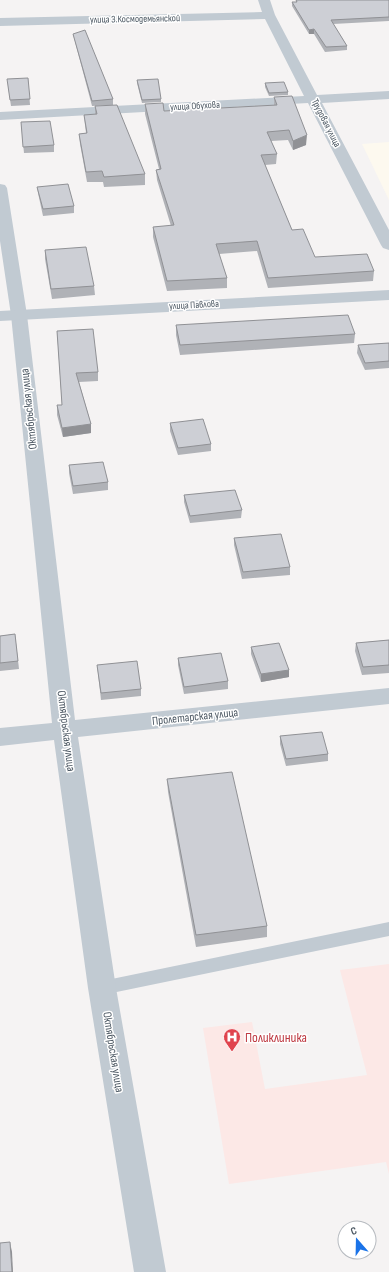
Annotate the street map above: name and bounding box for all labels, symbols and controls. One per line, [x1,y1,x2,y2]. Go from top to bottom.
street label: улица З.Космодемьянской [90,12,180,26]
street label: Трудовая улица [309,97,343,149]
street label: улица Обухова [170,99,220,113]
street label: улица Павлова [169,298,219,312]
street label: Октябрьская улица [17,367,41,450]
street label: Октябрьская улица [54,690,78,773]
street label: Пролетарская улица [151,705,239,729]
street label: Октябрьская улица [99,1011,127,1094]
hospital icon: Поликлиника [222,1027,242,1052]
place label: Поликлиника [245,1029,307,1046]
north arrow [337,1220,377,1260]
text: С [349,1224,359,1238]

